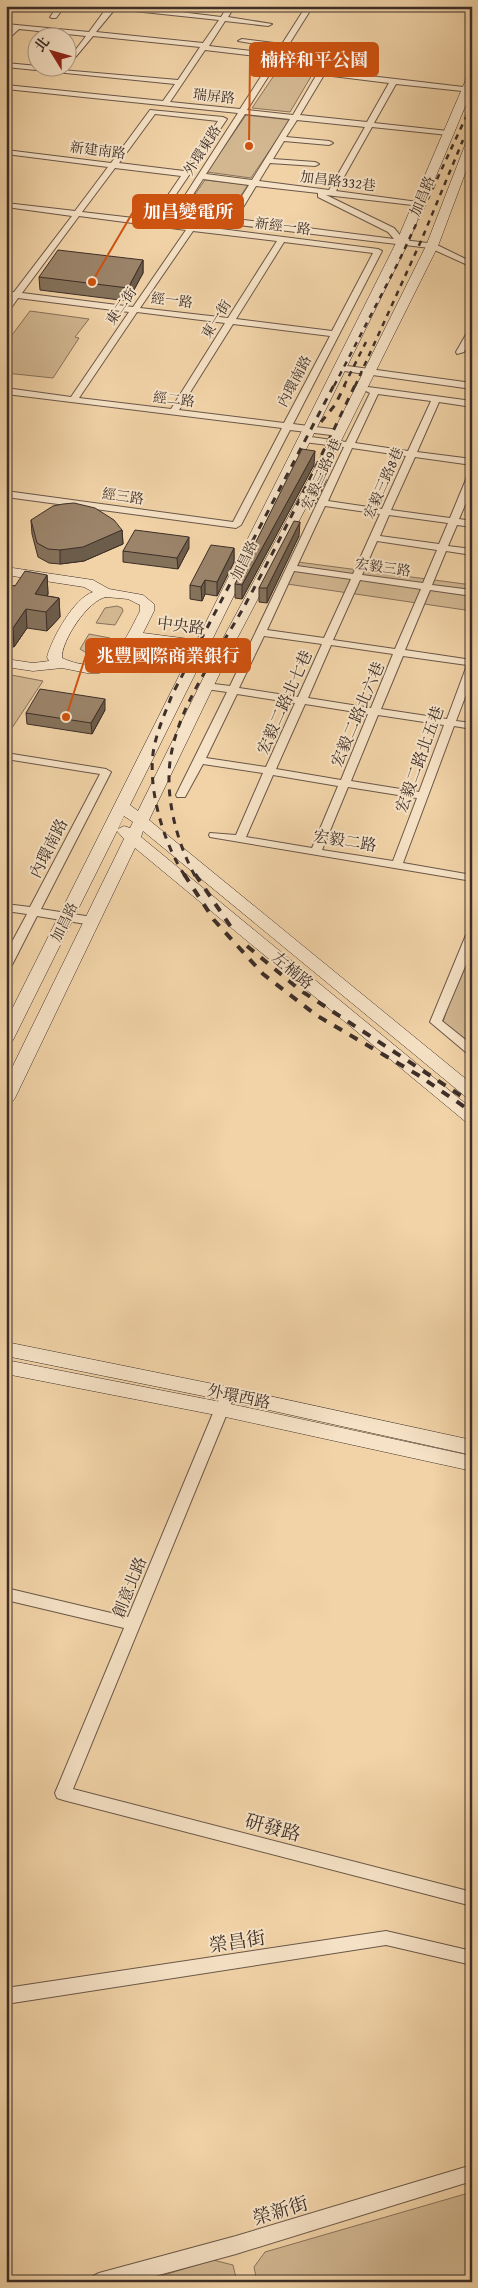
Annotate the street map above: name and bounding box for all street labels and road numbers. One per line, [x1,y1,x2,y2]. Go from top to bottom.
street label: 瑞屏路 [192,84,236,108]
street label: 外環東路 [178,121,226,179]
street label: 新建南路 [69,137,127,163]
street label: 加昌路332巷 [299,166,377,196]
street label: 加昌路 [405,173,439,219]
street label: 新經一路 [254,213,312,239]
street label: 東二街 [101,283,141,329]
street label: 經一路 [150,288,194,312]
street label: 東一街 [196,296,236,342]
street label: 內環南路 [272,352,316,410]
street label: 經二路 [152,387,196,411]
street label: 宏毅三路9巷 [296,435,346,513]
street label: 宏毅三路8巷 [358,444,408,522]
street label: 經三路 [101,483,145,509]
street label: 加昌路 [226,537,262,583]
street label: 宏毅三路 [354,553,412,581]
street label: 中央路 [156,610,206,640]
street label: 宏毅二路北七巷 [250,646,318,758]
street label: 宏毅二路北六巷 [324,658,390,770]
street label: 宏毅二路北五巷 [389,702,449,816]
street label: 內環南路 [23,814,73,882]
street label: 宏毅二路 [312,823,378,857]
street label: 加昌路 [46,899,82,945]
street label: 左楠路 [267,945,319,995]
street label: 外環西路 [205,1378,273,1414]
street label: 創意北路 [106,1553,152,1621]
street label: 研發路 [242,1806,304,1848]
street label: 榮昌街 [207,1923,267,1959]
street label: 榮新街 [249,2188,311,2232]

